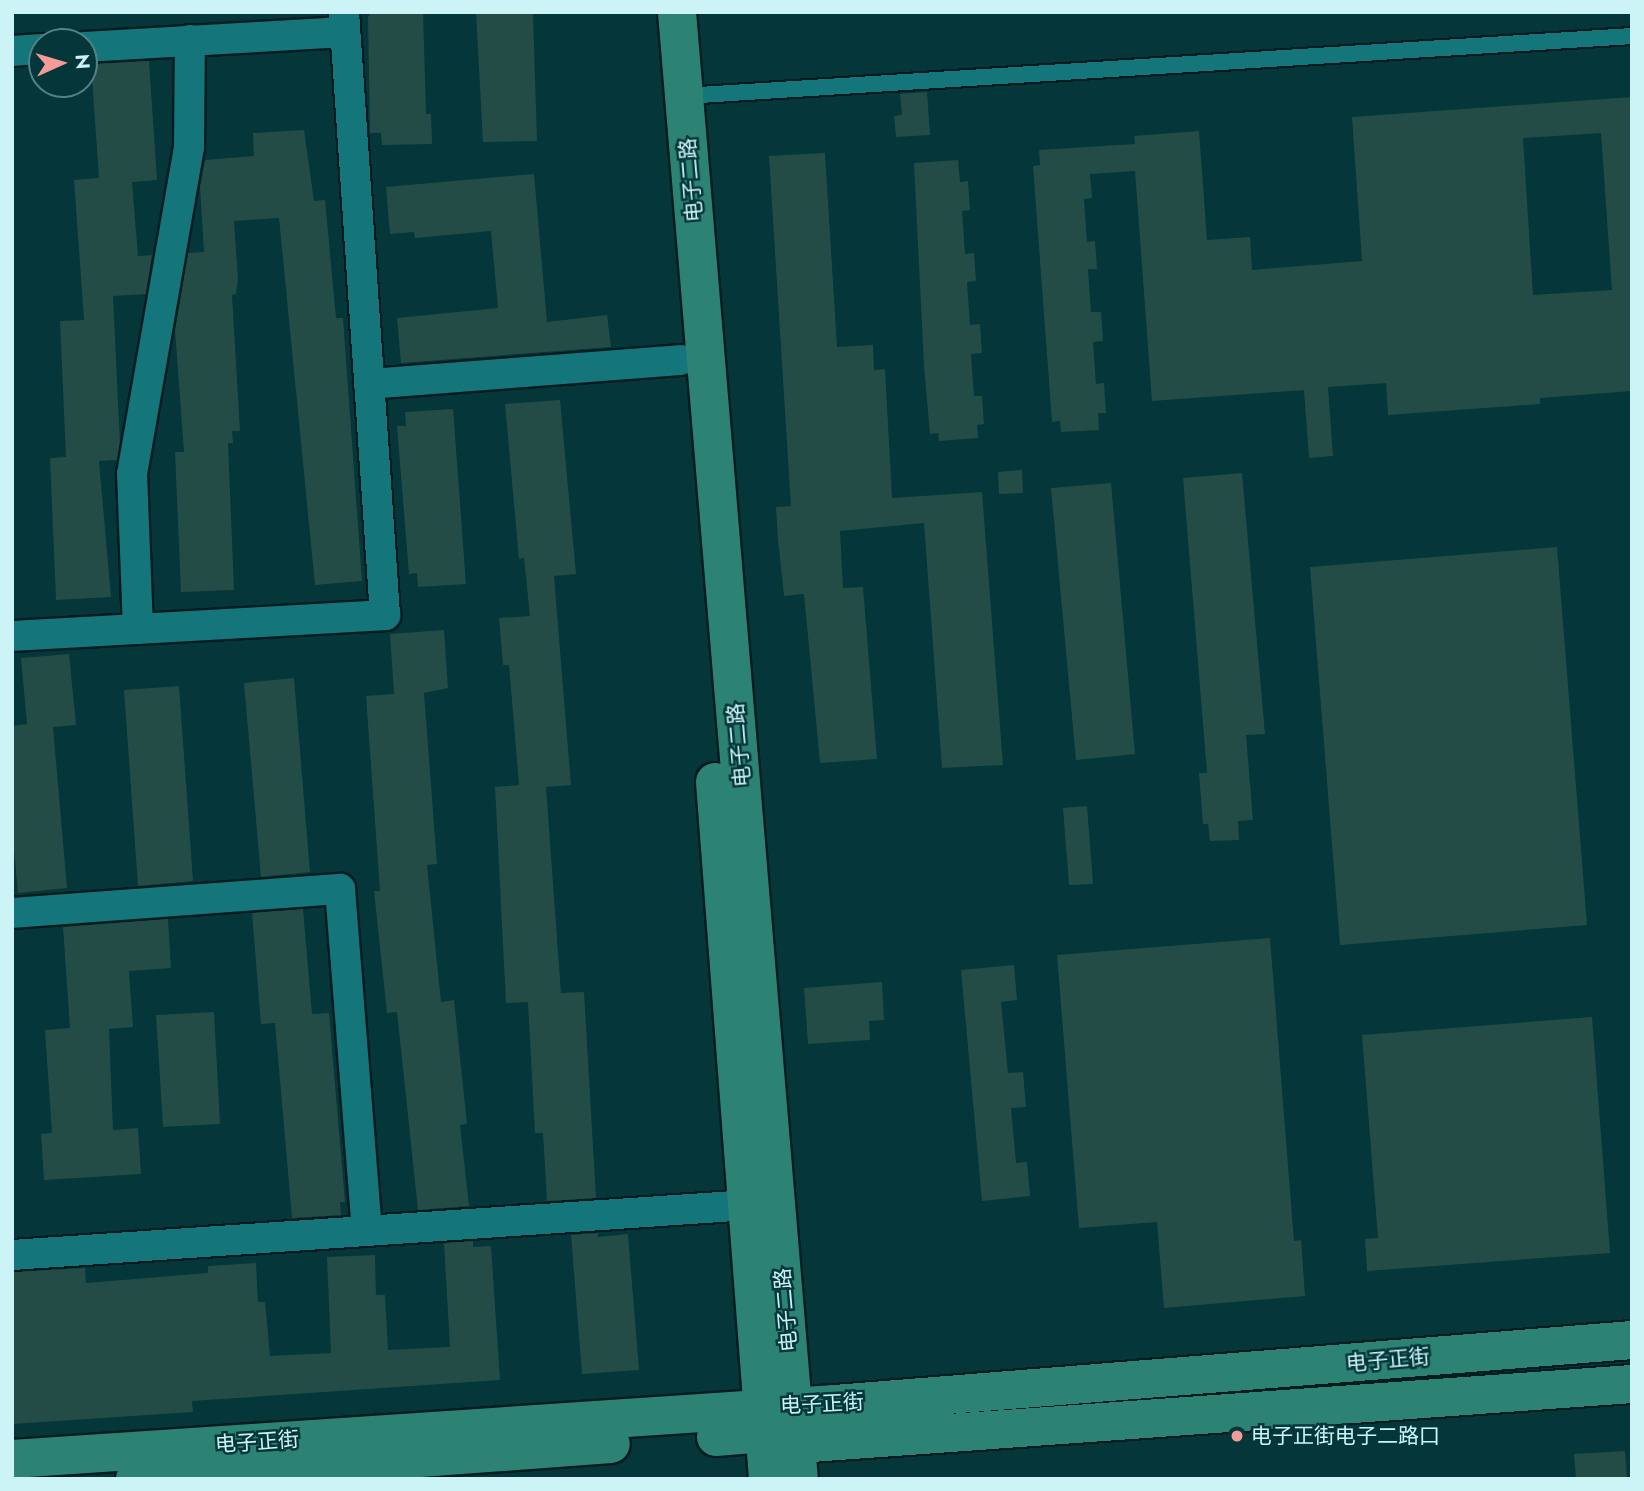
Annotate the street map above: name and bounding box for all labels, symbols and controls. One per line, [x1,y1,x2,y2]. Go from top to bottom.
north arrow [28,28,98,98]
text: N [68,53,96,70]
street label: 电子二路 [675,137,707,223]
street label: 电子二路 [723,702,755,788]
street label: 电子二路 [770,1267,802,1353]
street label: 电子正街 [1345,1344,1431,1376]
street label: 电子正街 [779,1389,865,1419]
place label: 电子正街电子二路口 [1251,1423,1440,1449]
street label: 电子正街 [214,1427,300,1457]
marker: 电子正街电子二路口 [1229,1428,1245,1444]

